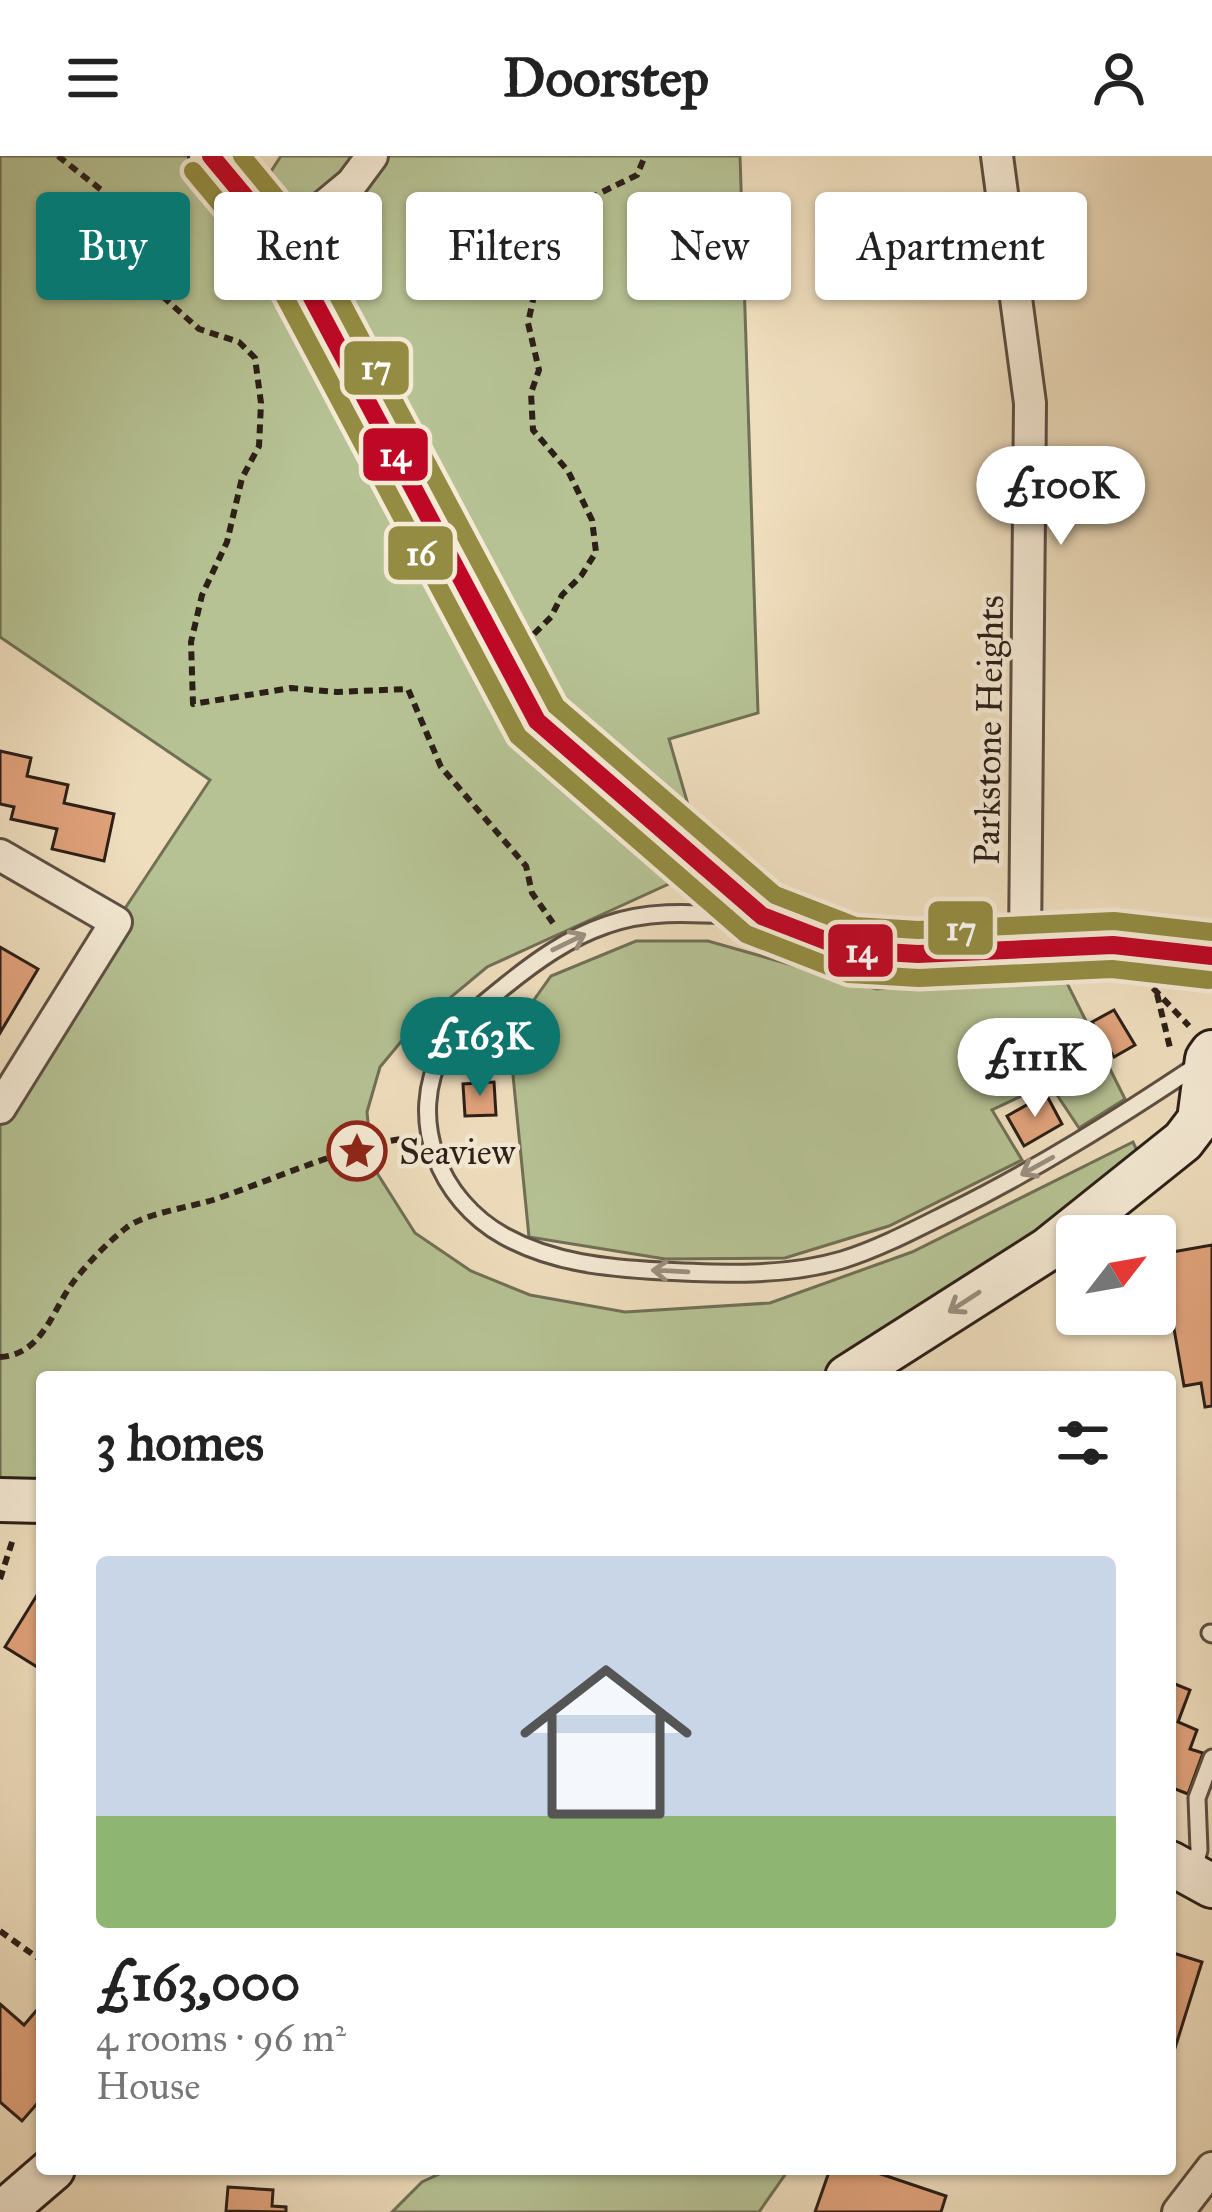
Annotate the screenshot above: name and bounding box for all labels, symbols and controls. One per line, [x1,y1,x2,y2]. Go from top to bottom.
icon: menu [60,45,126,111]
text: Doorstep [503,45,709,111]
icon: person [1086,45,1152,111]
chip: Buy [36,192,190,300]
chip: Rent [214,192,382,300]
chip: Filters [406,192,603,300]
chip: New [627,192,791,300]
chip: Apartment [815,192,1087,300]
line badge: 17 [342,339,411,397]
text: 17 [361,348,391,388]
line badge: 14 [361,426,430,483]
text: 14 [379,435,412,475]
pin: £100K [977,446,1145,548]
text: £100K [1003,461,1119,509]
line badge: 16 [386,524,455,582]
text: 16 [406,534,438,574]
street label: Parkstone Heights [965,595,1013,865]
line badge: 17 [926,899,995,957]
text: 17 [946,909,976,949]
line badge: 14 [826,922,895,979]
one-way arrow [551,930,586,953]
text: 14 [845,931,878,971]
pin: £163K [396,997,564,1099]
text: £163K [427,1012,533,1060]
pin: £111K [951,1018,1119,1120]
text: £111K [984,1033,1086,1081]
place icon: Seaview [326,1120,388,1182]
place label: Seaview [399,1130,517,1174]
one-way arrow [1020,1155,1055,1179]
north arrow [1056,1215,1176,1335]
map controls [1056,1215,1176,1335]
one-way arrow [651,1260,690,1283]
one-way arrow [948,1290,982,1315]
icon: filters [1050,1410,1116,1476]
text: 3 homes [96,1412,264,1474]
icon: home [498,1634,714,1850]
text: £163,000 [96,1952,300,2014]
text: 4 rooms · 96 m² [96,2014,346,2062]
text: House [96,2062,200,2110]

